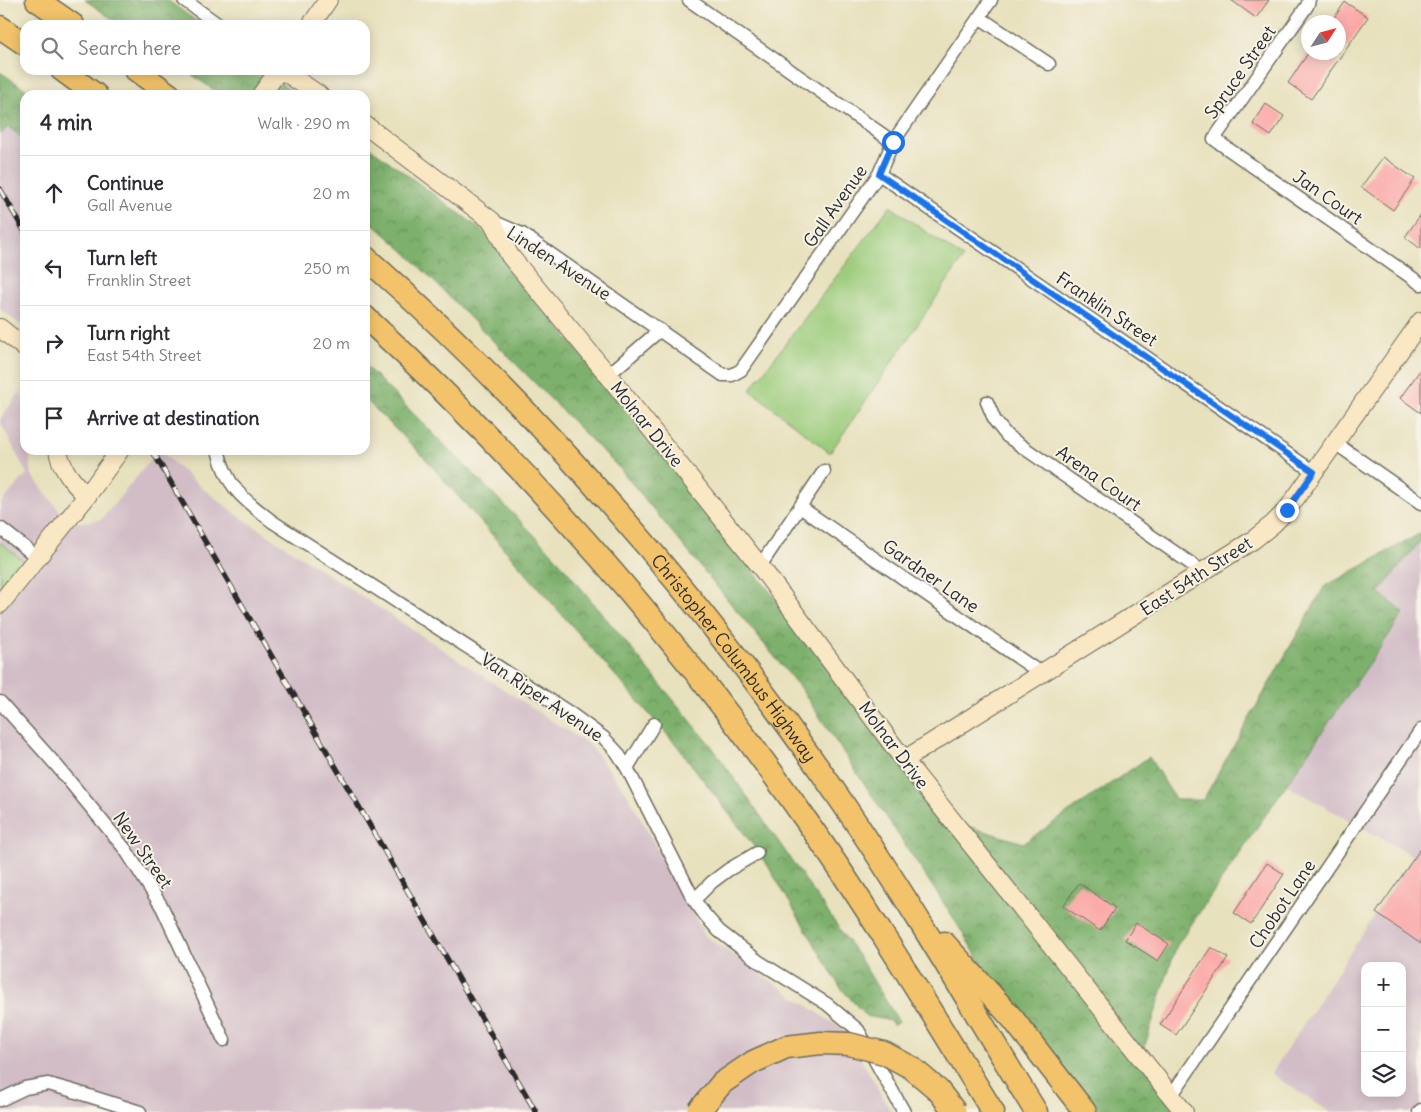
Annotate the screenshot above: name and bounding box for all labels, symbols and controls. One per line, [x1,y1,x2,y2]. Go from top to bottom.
north arrow [1301,15,1346,60]
search box [20,20,370,75]
street label: Spruce Street [1199,21,1281,123]
icon: search [38,34,66,62]
text: Search here [78,36,181,60]
text: 4 min [40,109,92,136]
text: Walk · 290 m [258,113,350,133]
route start [882,131,905,154]
street label: Gall Avenue [798,160,872,252]
street label: Jan Court [1289,165,1367,229]
text: Continue [87,171,164,195]
icon: ahead [40,179,68,207]
text: 20 m [313,183,350,203]
text: Gall Avenue [87,195,172,215]
street label: Linden Avenue [503,221,615,305]
text: Turn left [87,246,157,270]
icon: left [40,254,68,282]
text: 250 m [304,258,350,278]
street label: Franklin Street [1052,267,1162,351]
text: Franklin Street [87,270,191,290]
text: Turn right [87,321,170,345]
icon: right [40,329,68,357]
text: 20 m [313,333,350,353]
text: East 54th Street [87,345,201,365]
street label: Molnar Drive [605,377,689,471]
icon: arrive [40,404,68,432]
text: Arrive at destination [87,406,260,430]
street label: Arena Court [1052,440,1146,516]
route end [1276,499,1299,522]
street label: East 54th Street [1136,531,1256,621]
street label: Gardner Lane [878,534,984,618]
street label: Christopher Columbus Highway [647,549,822,766]
street label: Van Riper Avenue [476,648,608,746]
street label: Molnar Drive [854,697,934,793]
street label: New Street [108,807,178,893]
street label: Chobot Lane [1244,855,1320,953]
map controls [1361,962,1406,1097]
button: + [1361,962,1406,1007]
button: − [1361,1007,1406,1052]
button: layers [1361,1052,1406,1097]

